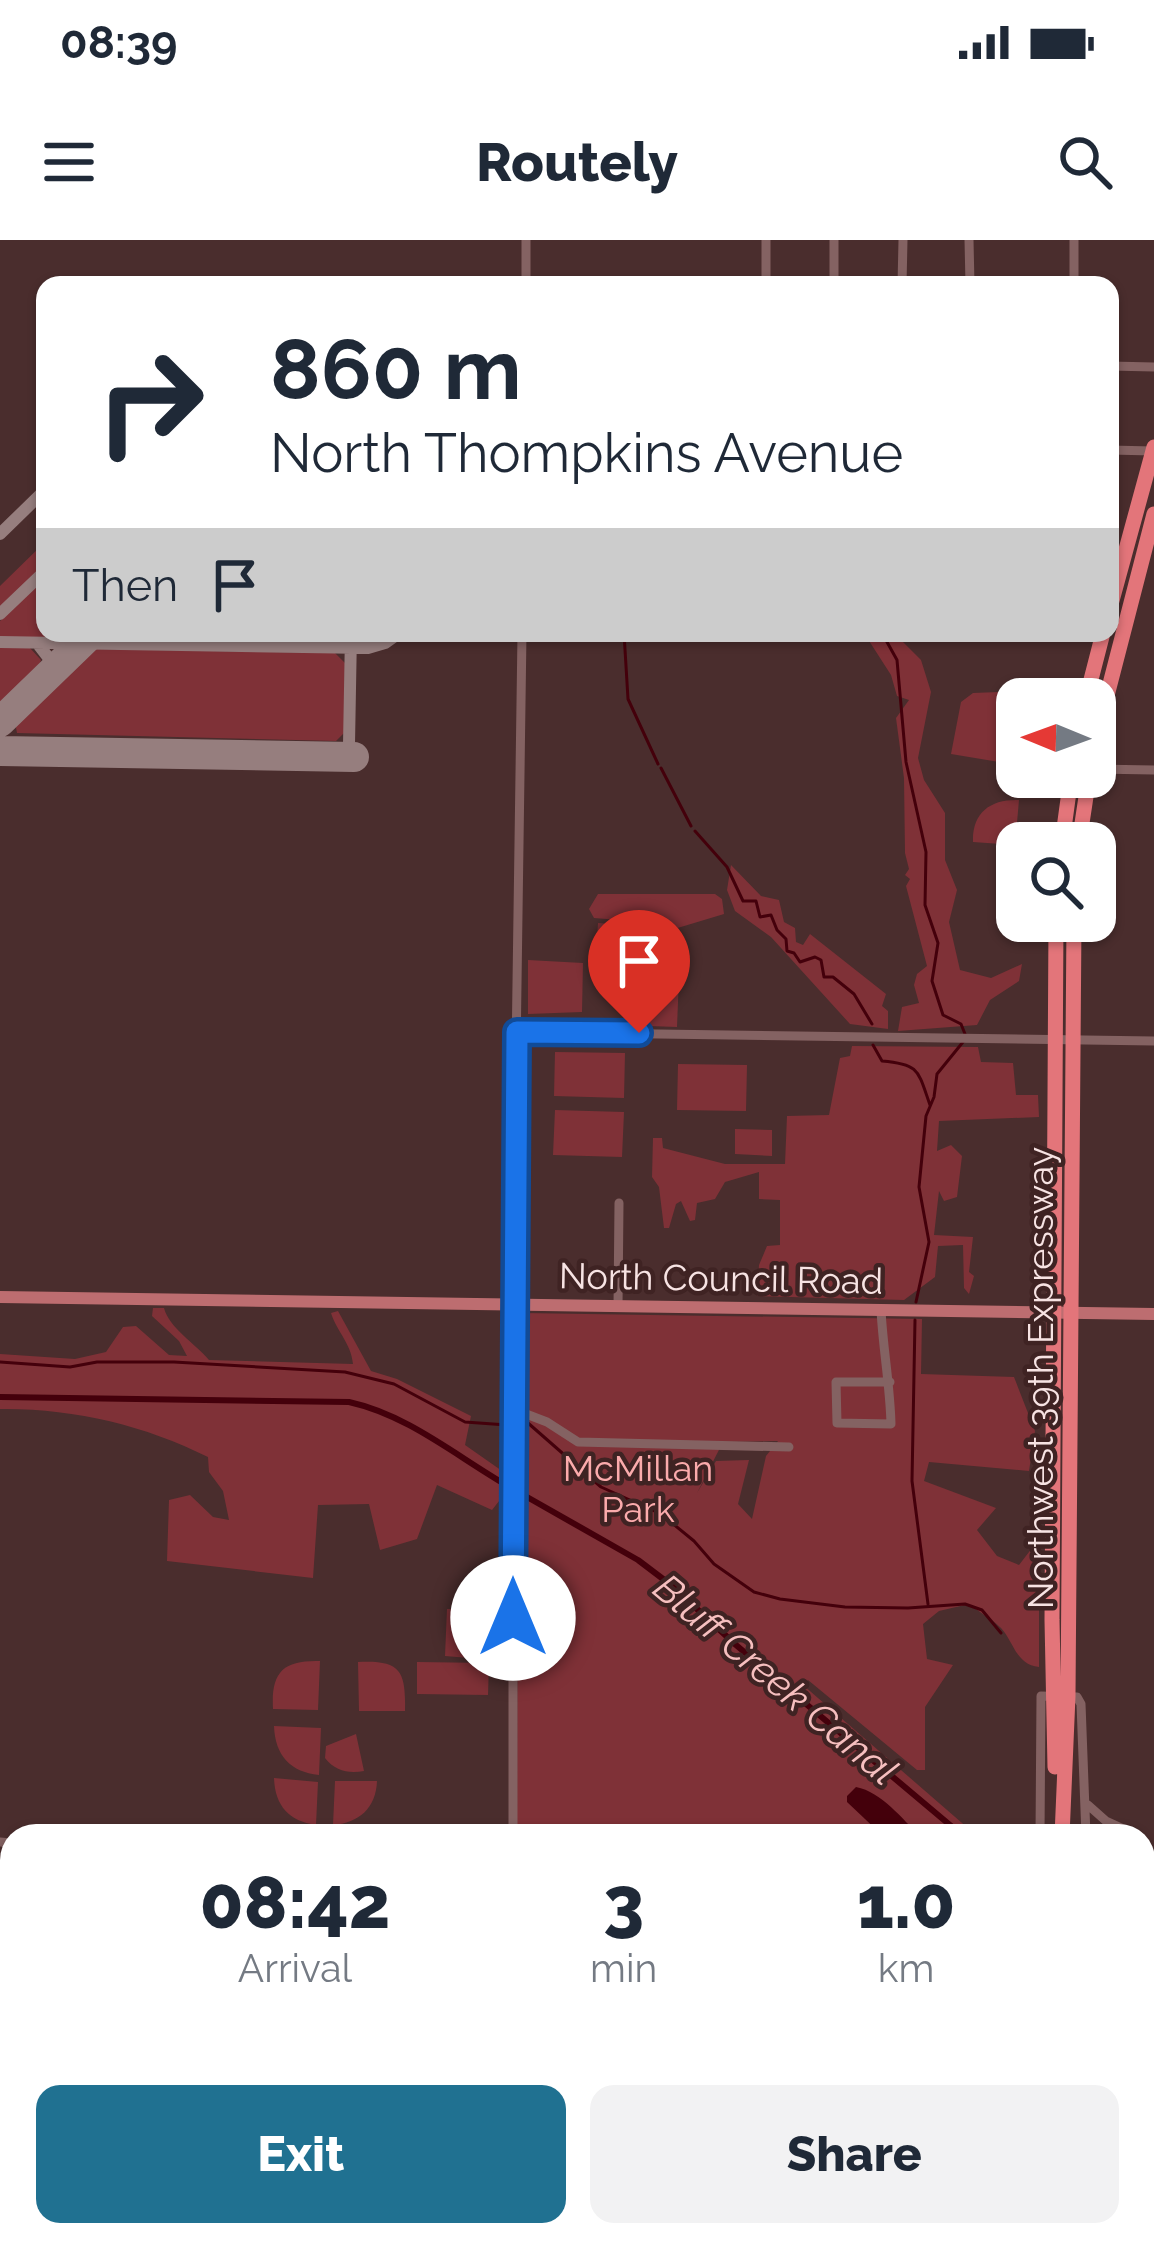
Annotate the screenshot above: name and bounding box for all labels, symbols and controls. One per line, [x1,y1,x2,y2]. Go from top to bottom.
text: 08:39 [60,16,178,69]
icon: menu [36,129,102,195]
icon: search [1052,129,1118,195]
text: Routely [476,130,678,194]
text: 860 m [270,320,522,419]
icon: right [72,324,228,480]
text: North Thompkins Avenue [270,421,903,485]
icon: arrive [202,552,268,618]
text: Then [72,559,178,612]
north arrow [996,678,1116,798]
map controls [996,678,1116,942]
button: search [996,822,1116,942]
pin [588,910,690,1033]
icon: arrive [606,928,672,994]
street label: Northwest 39th Expressway [1019,1147,1061,1609]
street label: North Council Road [559,1254,883,1302]
park label: McMillan Park [563,1447,713,1530]
position arrow [450,1555,576,1681]
water label: Bluff Creek Canal [645,1564,907,1794]
text: 08:42 [200,1860,391,1945]
text: 3 [603,1860,644,1945]
text: 1.0 [857,1860,955,1945]
text: Arrival [238,1945,352,1991]
text: min [590,1945,657,1991]
text: km [878,1945,934,1991]
button: Exit [36,2085,566,2223]
button: Share [590,2085,1119,2223]

